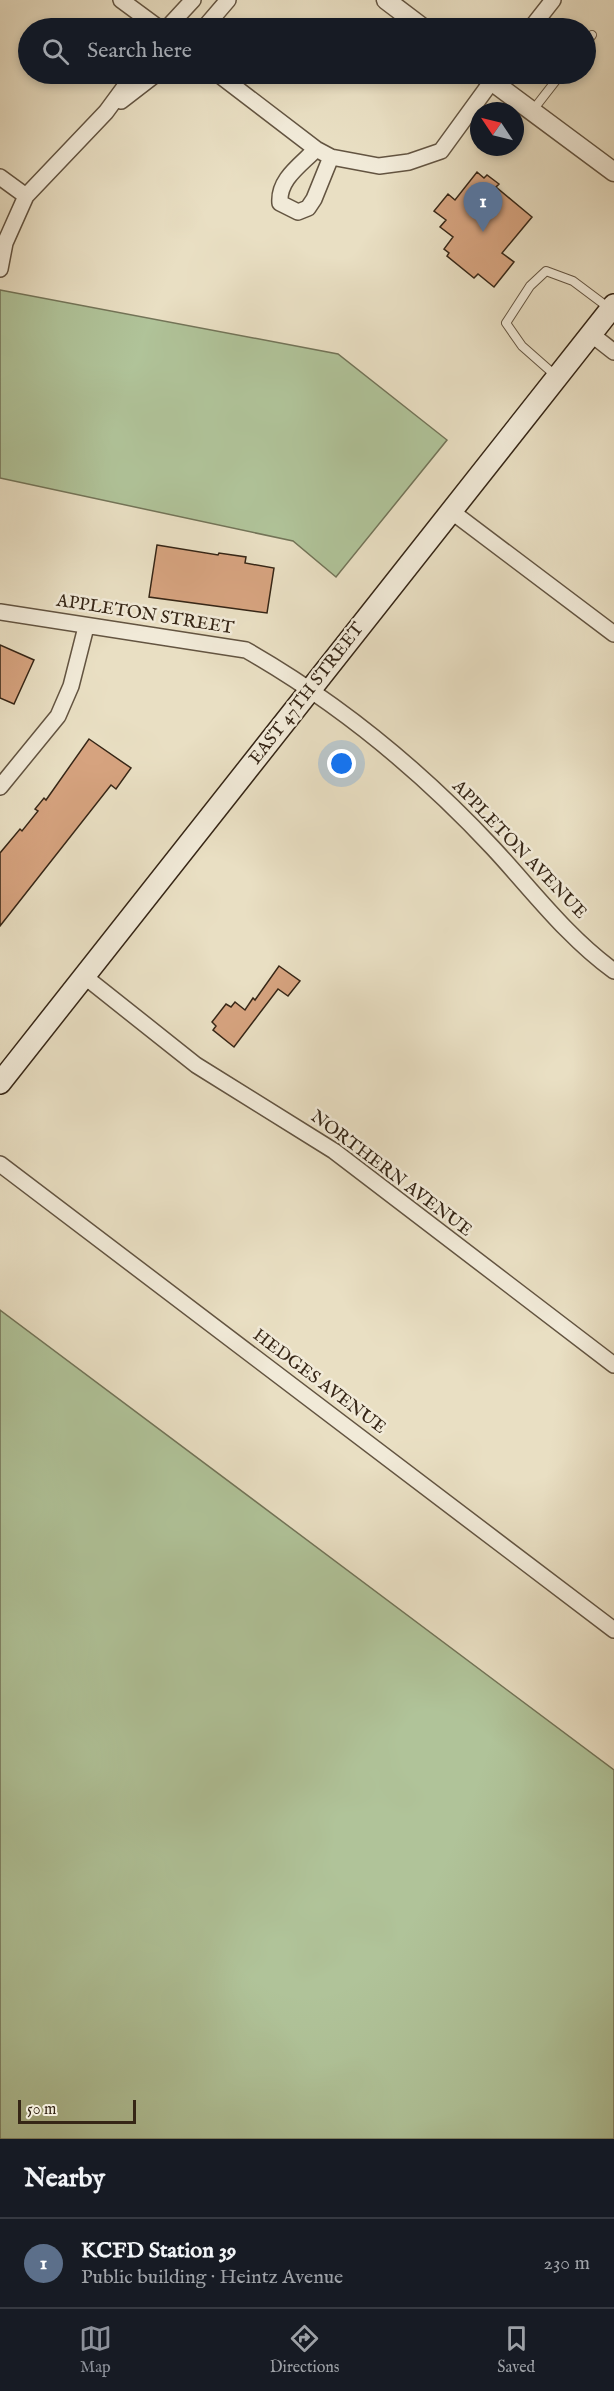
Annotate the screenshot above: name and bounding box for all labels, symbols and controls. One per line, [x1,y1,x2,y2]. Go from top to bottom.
search box [18,18,596,84]
icon: search [39,35,72,68]
text: Search here [87,37,192,65]
north arrow [470,102,524,156]
pin: 1 [464,182,502,232]
street label: APPLETON STREET [54,589,235,640]
street label: EAST 47TH STREET [244,618,370,770]
your location [327,749,356,778]
street label: APPLETON AVENUE [446,775,591,924]
street label: NORTHERN AVENUE [306,1106,476,1242]
street label: HEDGES AVENUE [248,1324,390,1440]
scale bar [18,2097,136,2124]
text: 50 m [27,2100,56,2120]
text: Nearby [24,2162,105,2195]
text: KCFD Station 39 [81,2237,236,2265]
text: 1 [40,2251,47,2276]
text: 230 m [544,2251,590,2276]
text: Public building · Heintz Avenue [81,2265,343,2290]
tab: Map [79,2322,112,2378]
tab: Directions [270,2322,339,2378]
tab: Saved [497,2322,535,2378]

